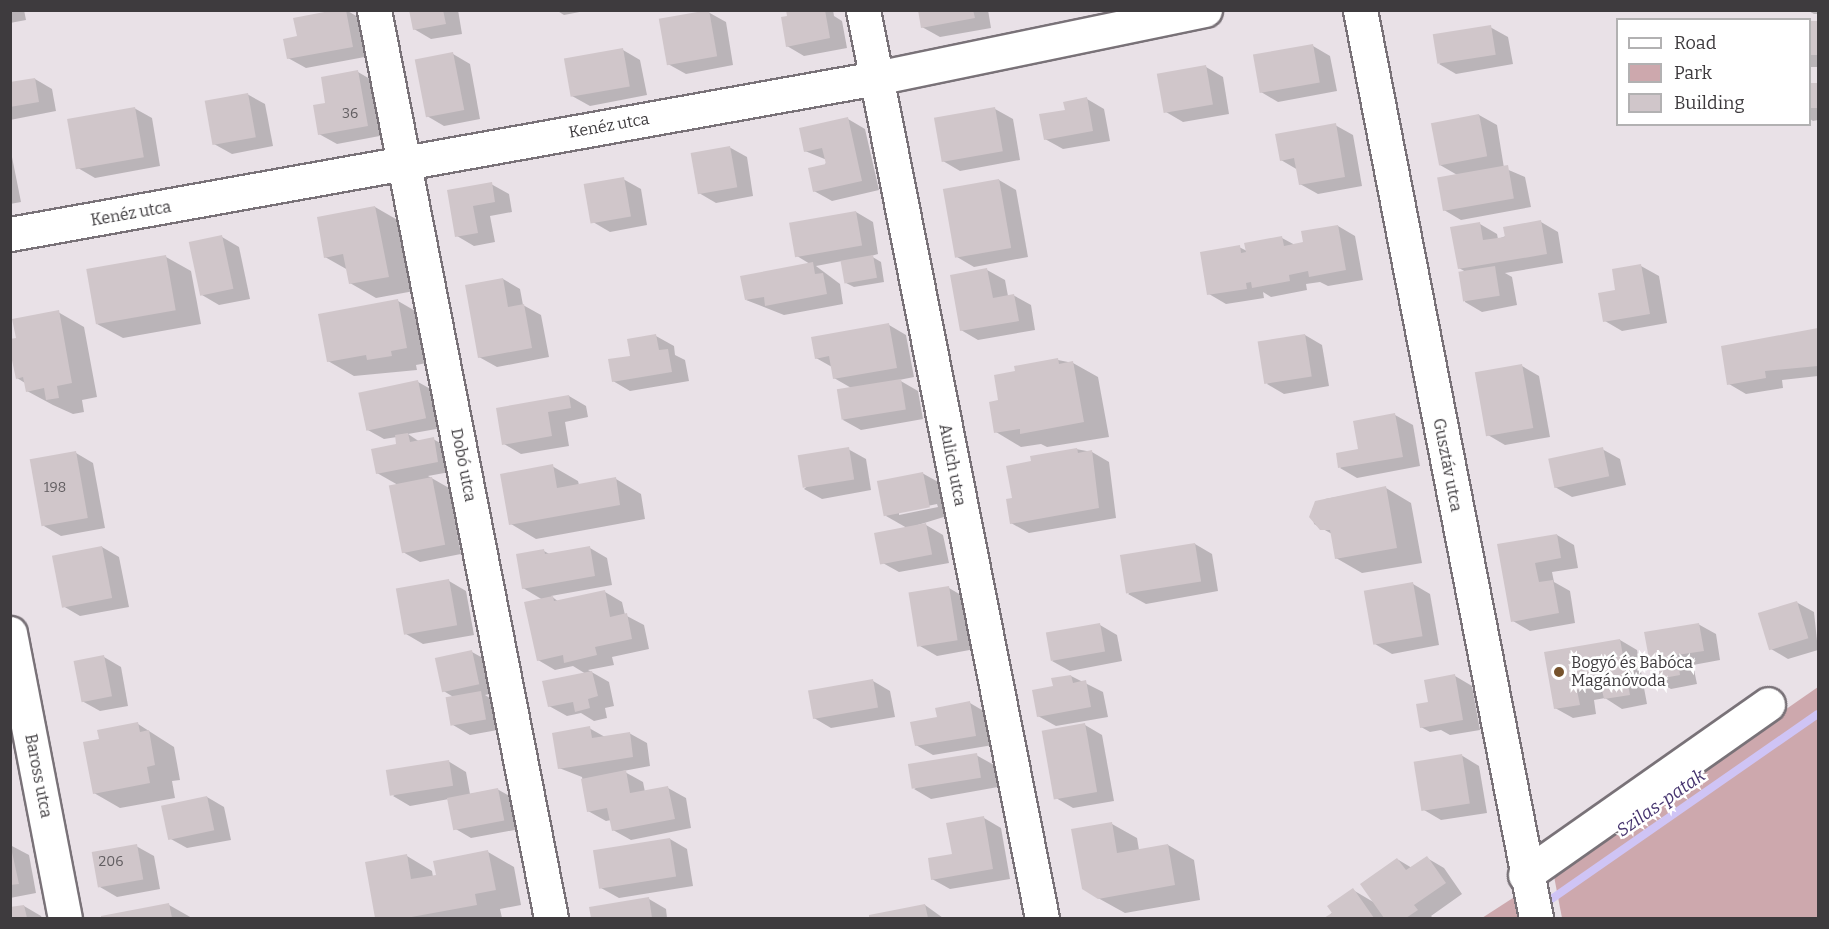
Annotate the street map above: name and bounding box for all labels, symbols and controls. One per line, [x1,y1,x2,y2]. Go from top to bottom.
legend [1616,18,1811,126]
text: Road [1674,32,1716,54]
text: Park [1674,62,1712,84]
text: Building [1674,92,1745,114]
house number: 36 [342,106,358,122]
street label: Kenéz utca [567,109,651,143]
street label: Kenéz utca [89,197,173,231]
street label: Gusztáv utca [1429,417,1465,513]
street label: Aulich utca [935,422,969,508]
street label: Dobó utca [446,427,480,503]
house number: 198 [44,480,66,496]
place label: Bogyó és Babóca Magánóvoda [1571,653,1693,691]
marker: Bogyó és Babóca Magánóvoda [1552,665,1566,679]
street label: Baross utca [20,732,56,820]
water label: Szilas-patak [1613,765,1709,841]
house number: 206 [99,854,123,870]

